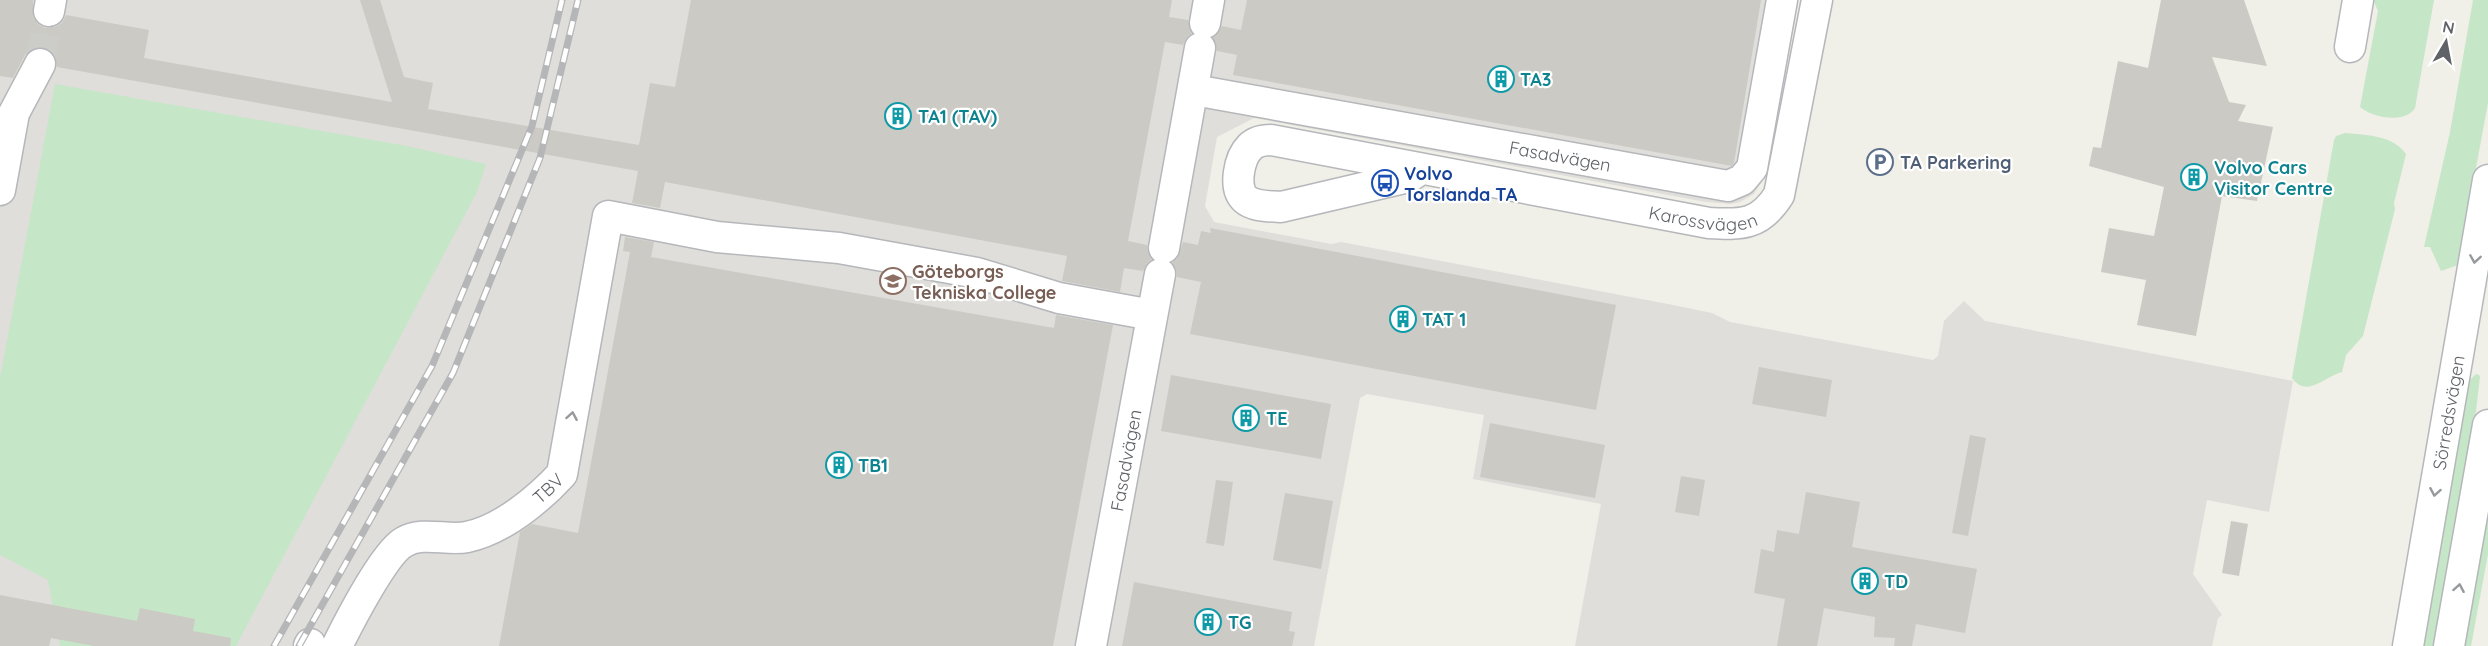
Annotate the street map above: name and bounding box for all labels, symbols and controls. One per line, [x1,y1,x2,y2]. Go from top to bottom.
north arrow [2416,12,2476,72]
text: N [2441,16,2456,38]
building icon: TA3 [1486,64,1516,94]
place label: TA3 [1520,68,1552,91]
building icon: TA1 (TAV) [883,101,913,131]
place label: TA1 (TAV) [918,105,997,128]
street label: Fasadvägen [1507,135,1613,176]
parking icon: TA Parkering [1865,147,1895,177]
place label: TA Parkering [1900,151,2012,174]
place label: Volvo Cars Visitor Centre [2214,156,2333,200]
place label: Volvo Torslanda TA [1404,162,1518,206]
building icon: Volvo Cars Visitor Centre [2179,162,2209,192]
bus stop icon: Volvo Torslanda TA [1370,168,1400,198]
street label: Karossvägen [1647,200,1761,235]
one-way arrow [2470,254,2482,263]
place label: Göteborgs Tekniska College [912,260,1056,304]
school or university icon: Göteborgs Tekniska College [878,266,908,296]
building icon: TAT 1 [1388,304,1418,334]
place label: TAT 1 [1422,308,1466,331]
street label: Sörredsvägen [2427,353,2469,471]
building icon: TE [1231,403,1261,433]
street label: Fasadvägen [1105,407,1146,513]
place label: TE [1266,407,1288,430]
one-way arrow [565,411,578,421]
building icon: TB1 [824,450,854,480]
place label: TB1 [858,454,888,477]
street label: TBV [528,468,568,508]
one-way arrow [2429,487,2442,497]
building icon: TD [1850,566,1880,596]
place label: TD [1884,570,1908,593]
one-way arrow [2453,584,2465,593]
building icon: TG [1193,607,1223,637]
place label: TG [1228,611,1251,634]

